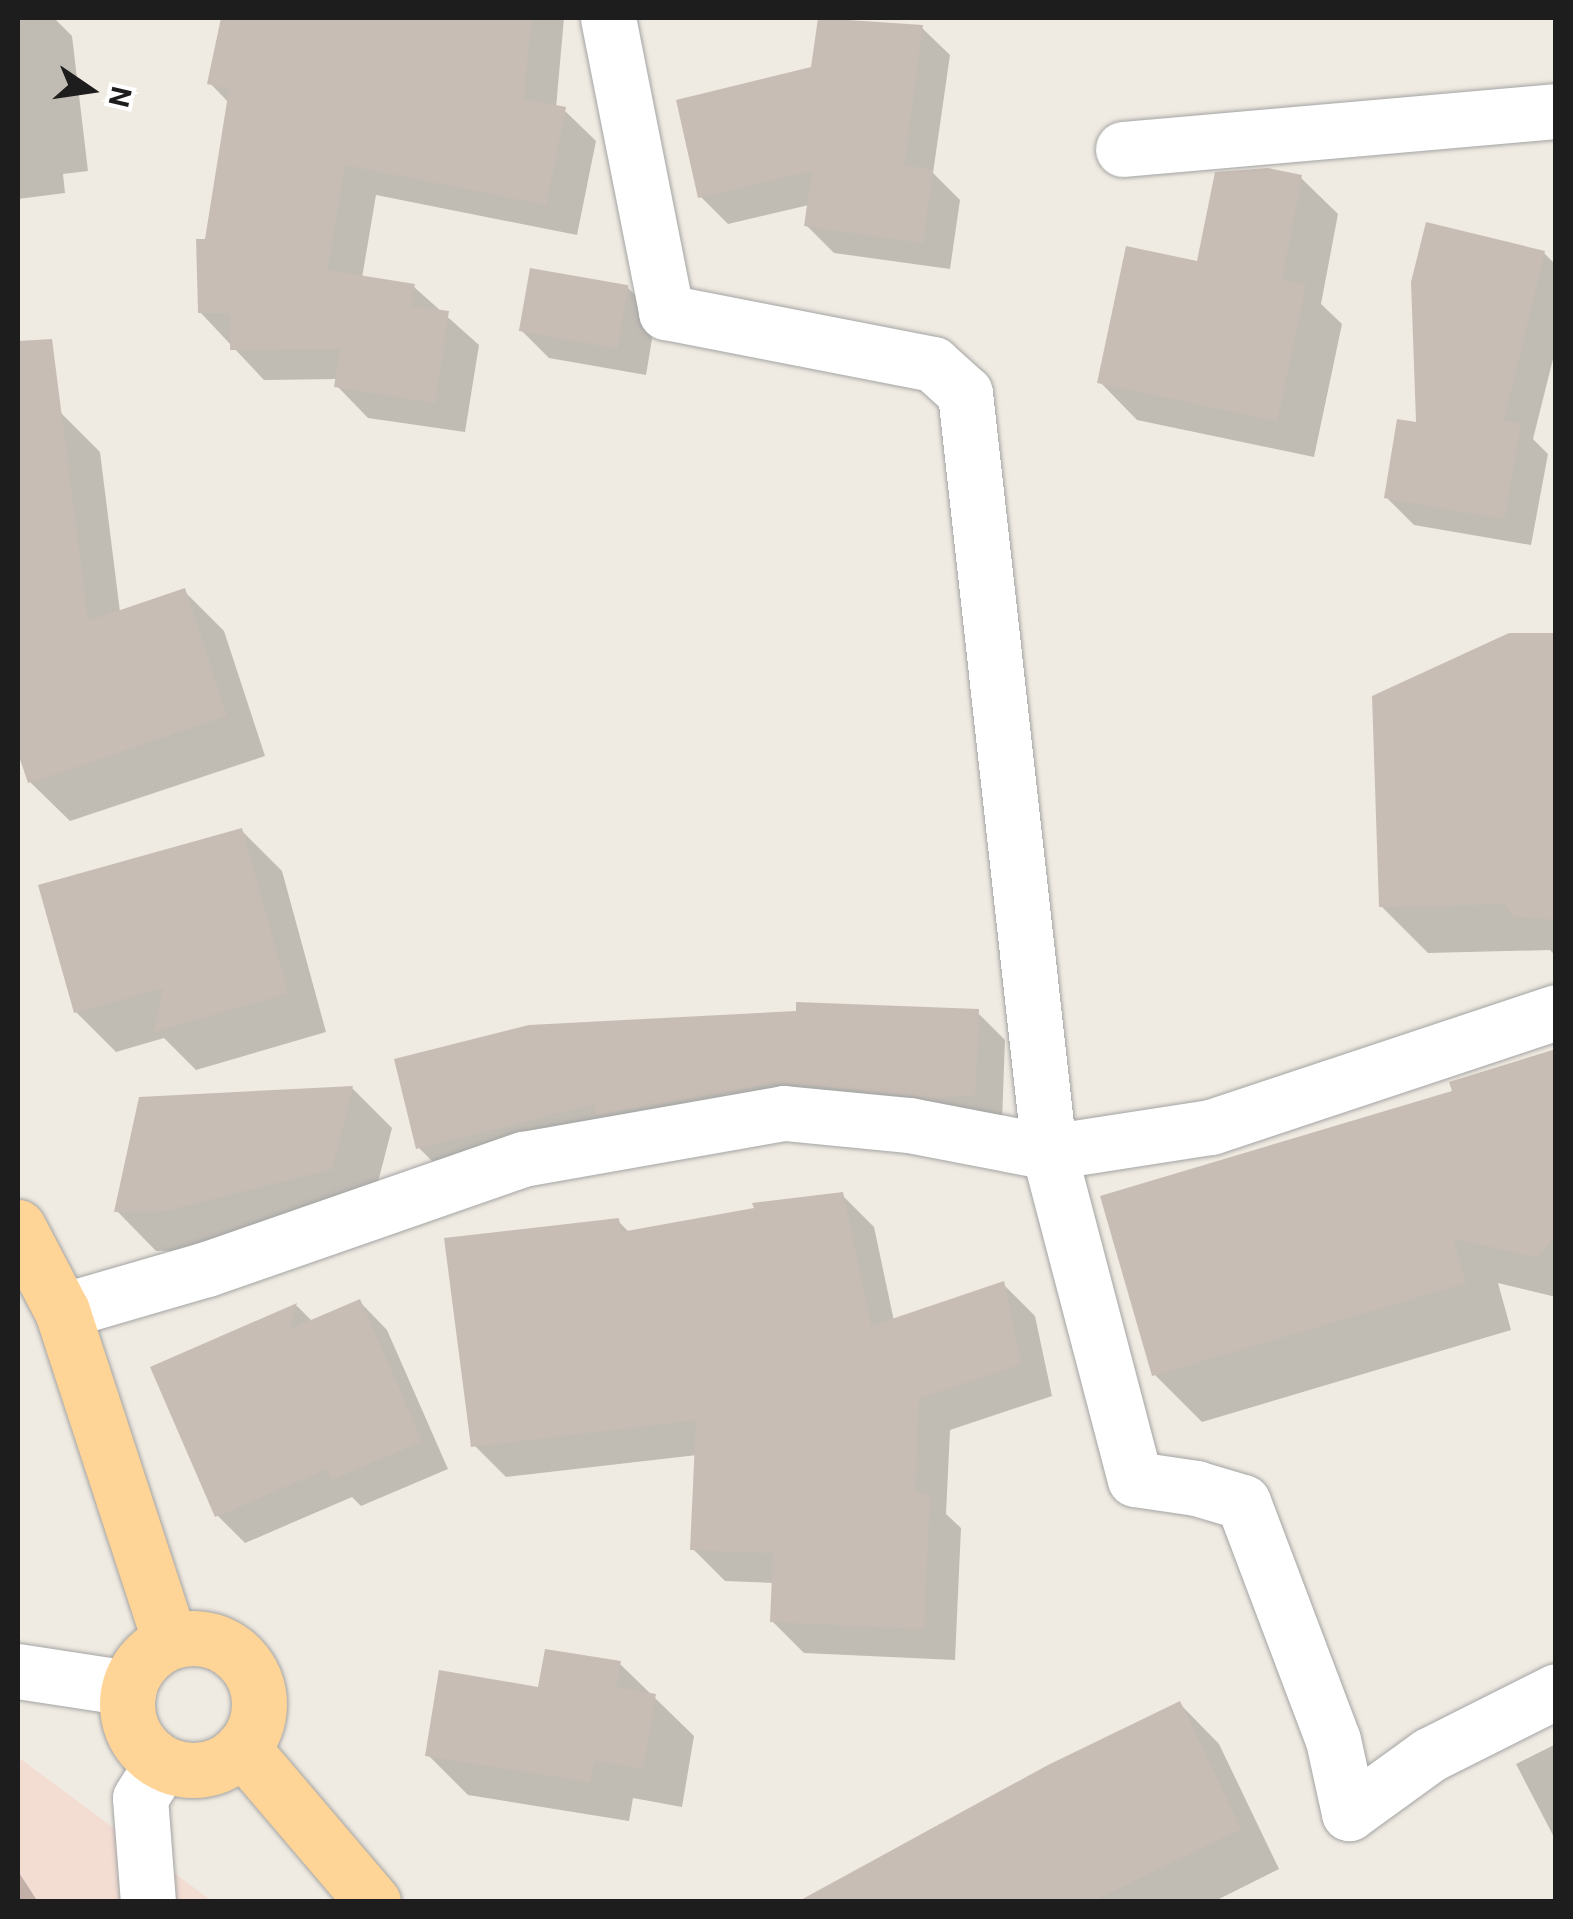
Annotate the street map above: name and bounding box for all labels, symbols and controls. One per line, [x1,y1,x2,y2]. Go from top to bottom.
north arrow [40,40,140,140]
text: N [101,84,138,110]

